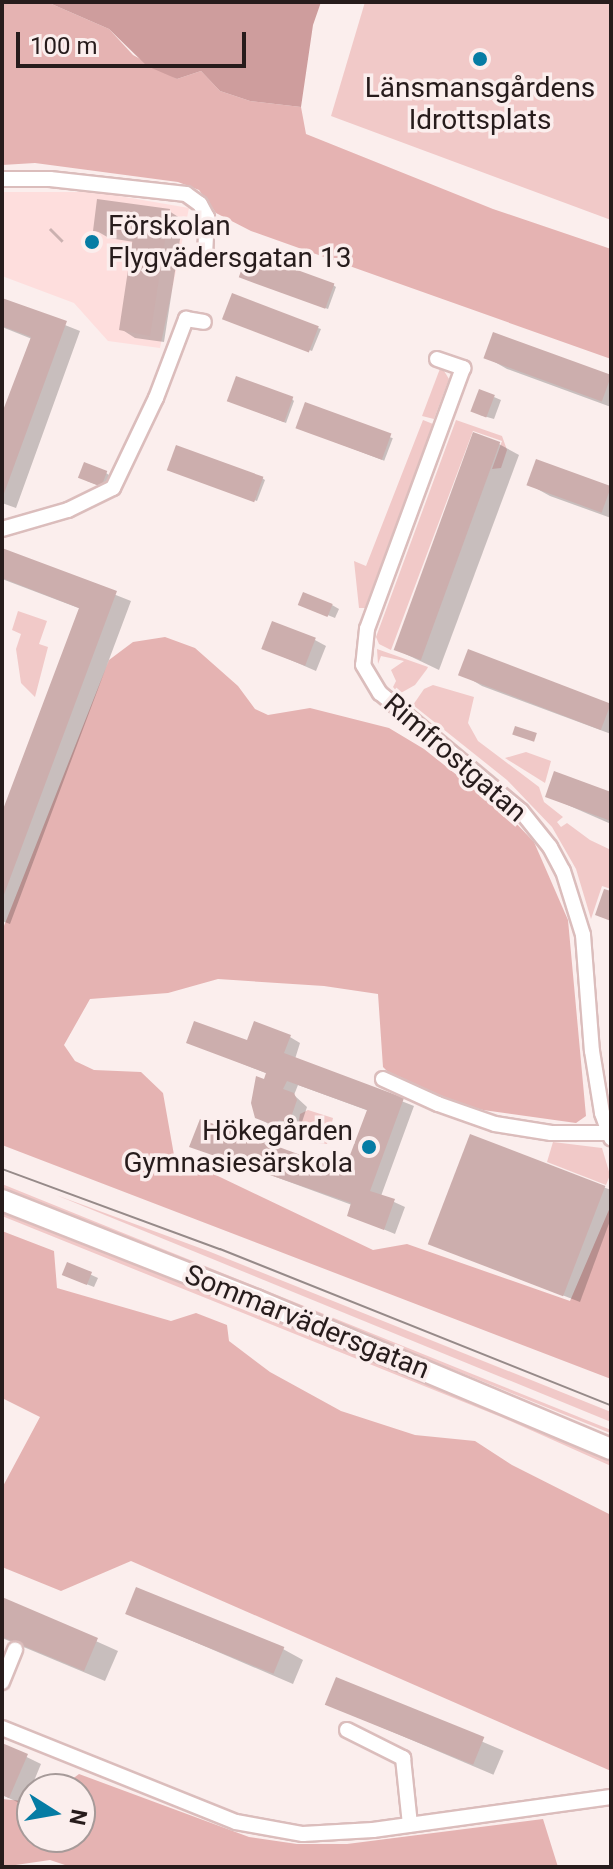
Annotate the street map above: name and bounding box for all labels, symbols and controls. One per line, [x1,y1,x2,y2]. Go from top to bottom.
scale bar [20,16,250,66]
text: 100 m [30,32,97,60]
marker: Länsmansgårdens Idrottsplats [471,50,489,68]
place label: Länsmansgårdens Idrottsplats [365,71,595,137]
place label: Förskolan Flygvädersgatan 13 [108,209,351,275]
marker: Förskolan Flygvädersgatan 13 [83,233,101,251]
street label: Rimfrostgatan [377,687,533,829]
place label: Hökegården Gymnasiesärskola [124,1114,353,1180]
marker: Hökegården Gymnasiesärskola [360,1138,378,1156]
street label: Sommarvädersgatan [180,1258,434,1386]
north arrow [16,1773,96,1853]
text: N [64,1807,92,1827]

